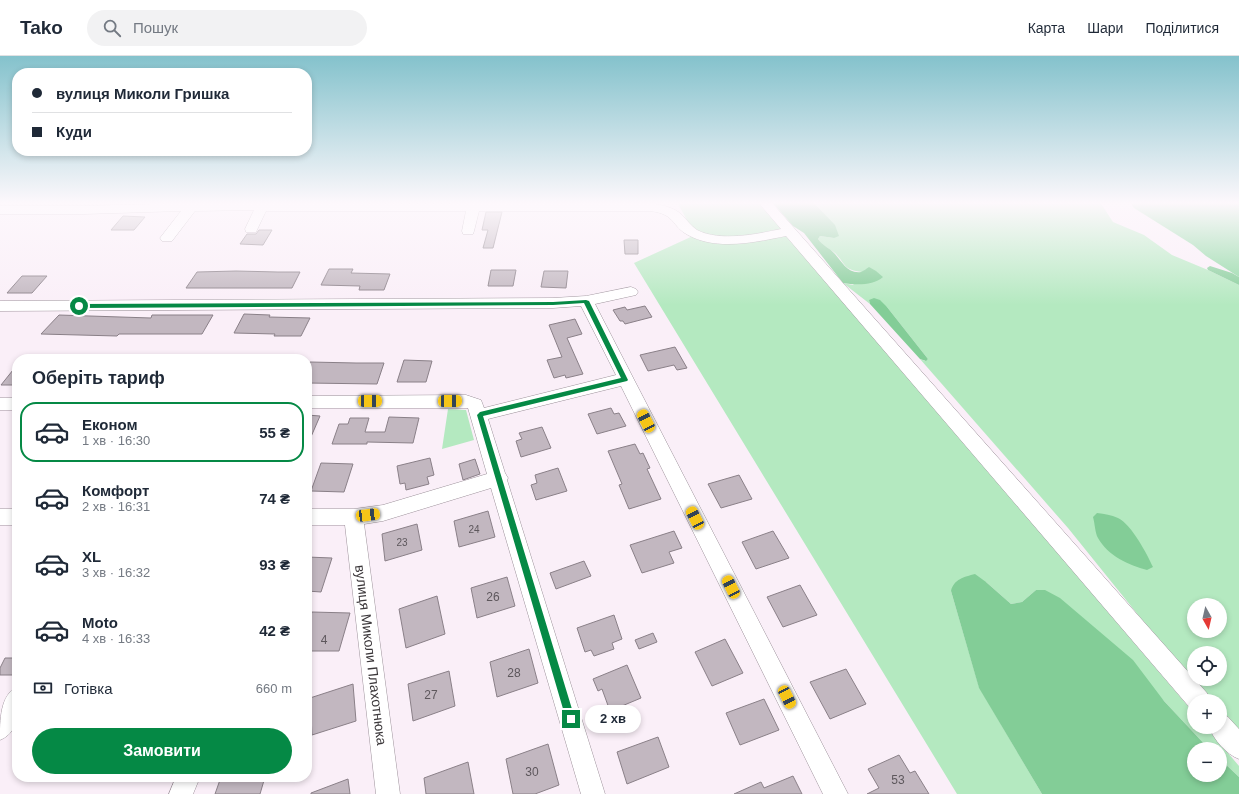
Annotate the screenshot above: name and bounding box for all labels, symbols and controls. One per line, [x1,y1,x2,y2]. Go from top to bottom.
search box [87,10,367,46]
text: Tako [20,17,63,38]
icon: search [101,17,123,39]
text: Пошук [133,19,178,36]
text: Карта [1028,20,1065,36]
text: Шари [1087,20,1123,36]
text: Поділитися [1145,20,1219,36]
text: вулиця Миколи Гришка [56,85,229,102]
text: Куди [56,123,92,140]
route start [70,297,88,315]
text: Оберіть тариф [32,368,165,388]
car [358,395,382,407]
car [438,395,462,407]
car [635,408,657,434]
icon: car [34,414,70,450]
text: Економ [82,416,138,433]
text: 55 ₴ [259,424,290,441]
text: 1 хв · 16:30 [82,433,150,448]
icon: car [34,480,70,516]
text: Комфорт [82,482,149,499]
text: 74 ₴ [259,490,290,507]
text: 2 хв · 16:31 [82,499,150,514]
car [684,505,706,531]
car [355,508,381,522]
house number: 24 [468,524,480,535]
house number: 23 [396,537,408,548]
icon: car [34,546,70,582]
text: XL [82,548,101,565]
text: 93 ₴ [259,556,290,573]
street label: вулиця Миколи Плахотнюка [352,564,390,746]
text: 3 хв · 16:32 [82,565,150,580]
car [720,574,742,600]
house number: 26 [486,590,500,604]
north arrow [1187,598,1227,638]
map controls [1187,598,1227,782]
icon: car [34,612,70,648]
text: Moto [82,614,118,631]
text: 42 ₴ [259,622,290,639]
text: 4 хв · 16:33 [82,631,150,646]
house number: 4 [321,633,328,647]
button: locate [1187,646,1227,686]
house number: 28 [507,666,521,680]
icon: cash [32,677,54,699]
text: Готівка [64,680,113,697]
text: 660 m [256,681,292,696]
car [776,684,798,710]
house number: 27 [424,688,438,702]
button: + [1187,694,1227,734]
callout: 2 хв [585,705,641,733]
route end [562,710,580,728]
text: 2 хв [600,711,626,726]
button: Замовити [32,728,292,774]
button: − [1187,742,1227,782]
house number: 30 [525,765,539,779]
house number: 53 [891,773,905,787]

